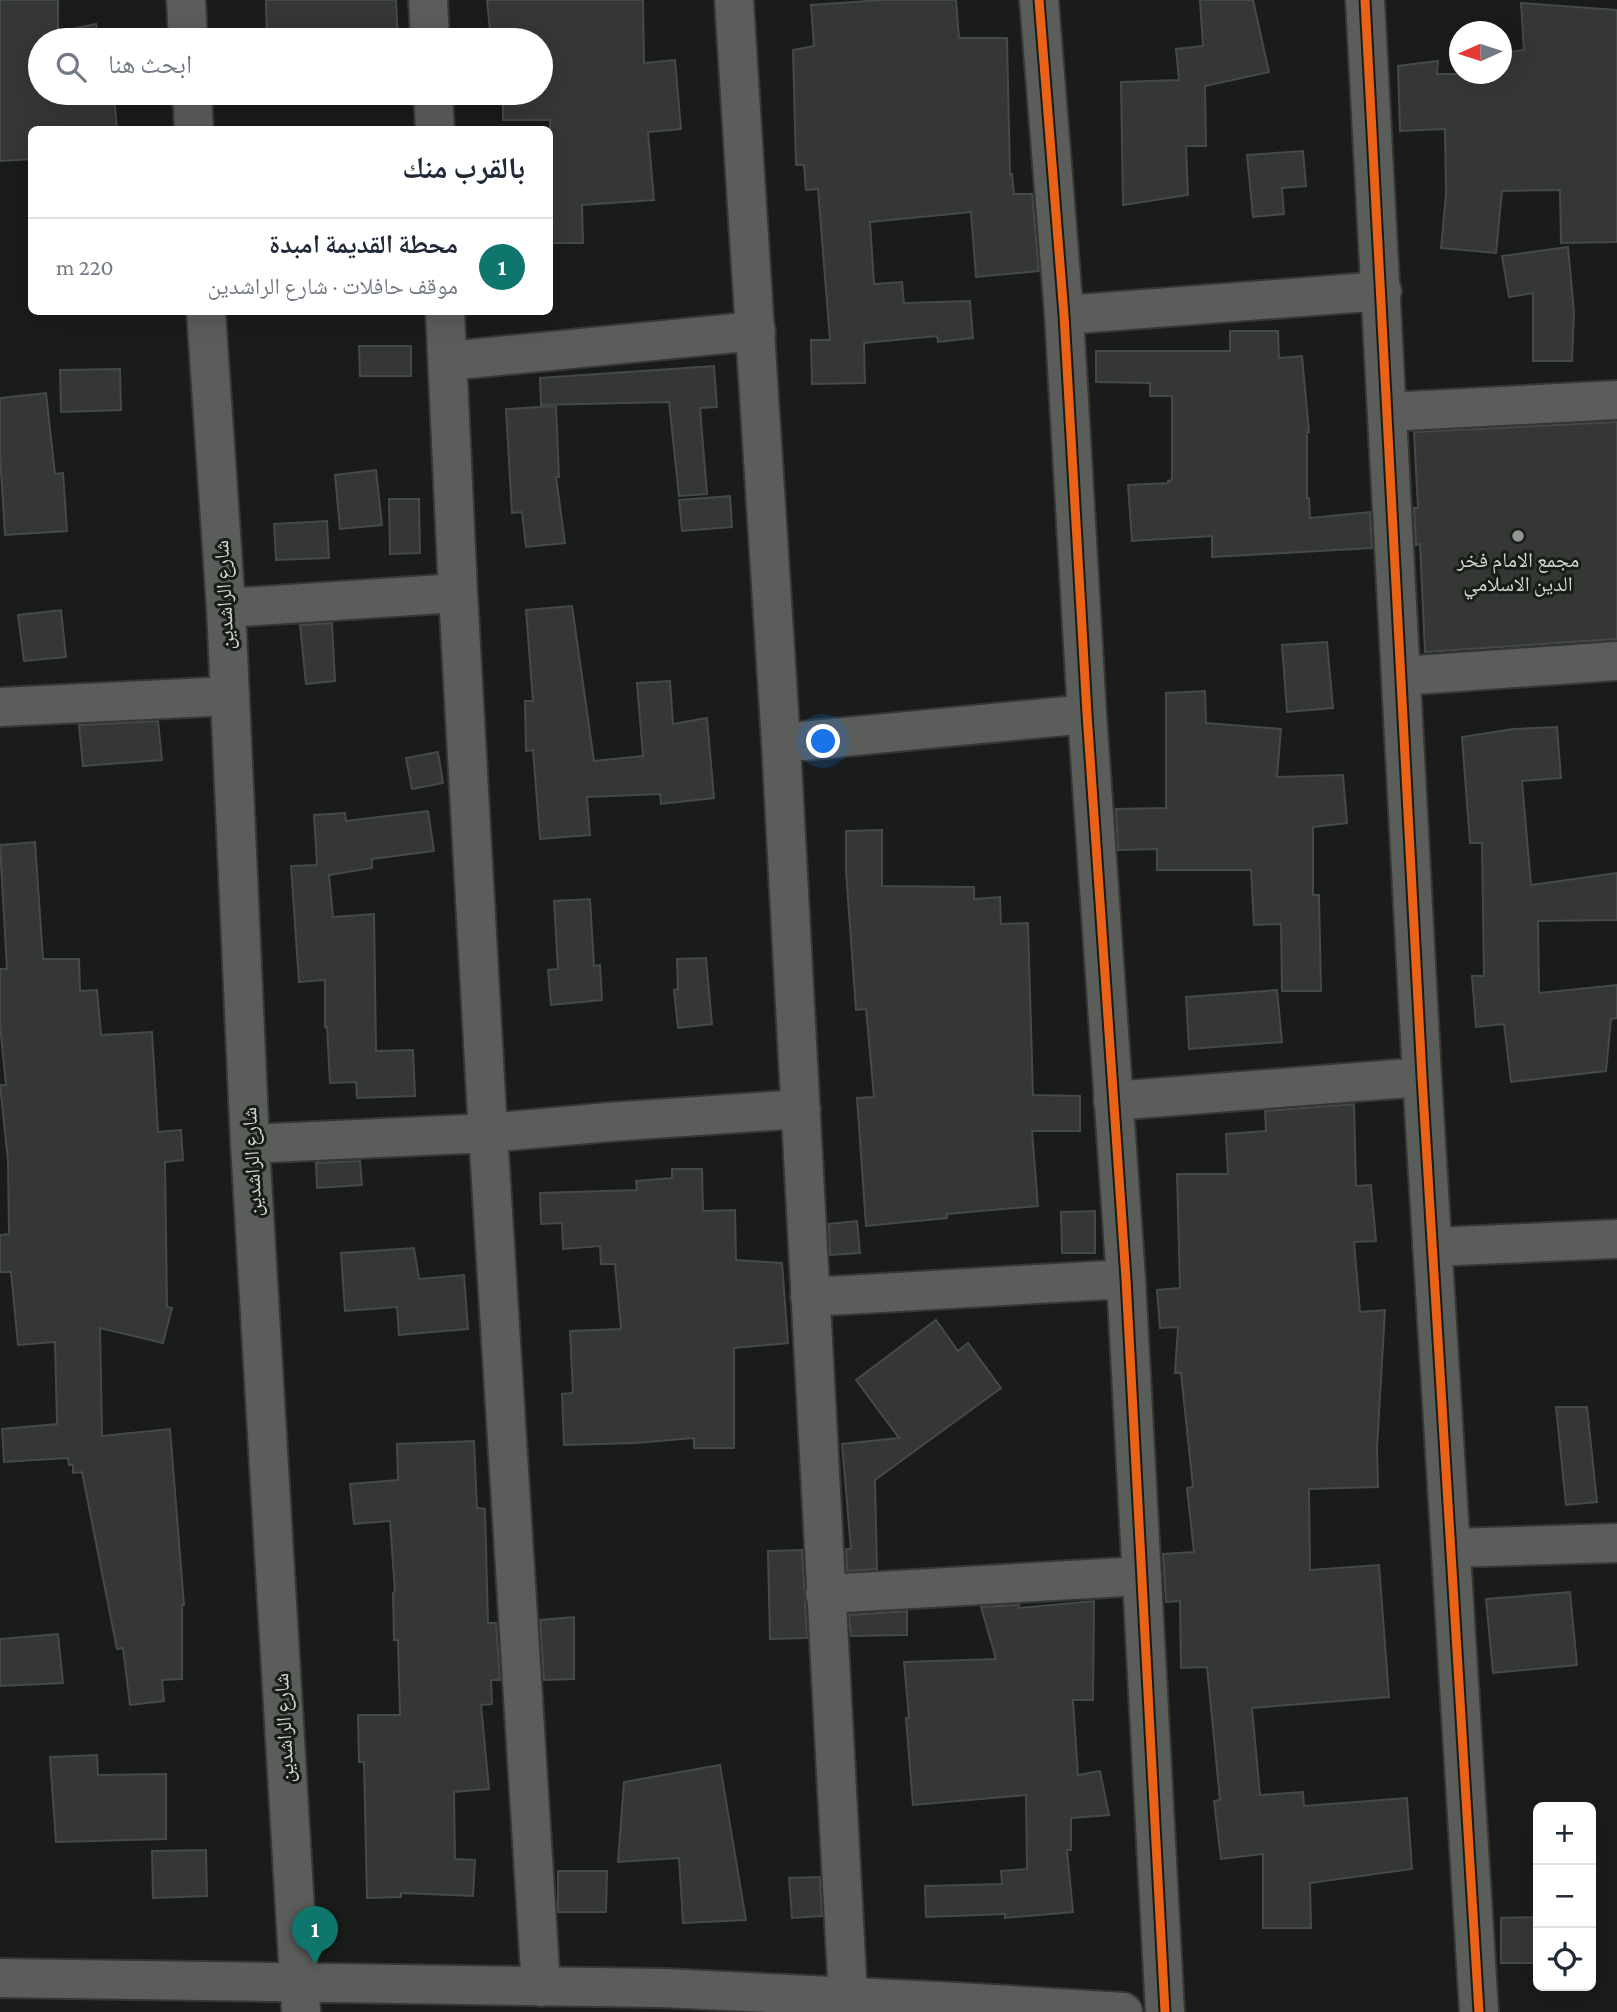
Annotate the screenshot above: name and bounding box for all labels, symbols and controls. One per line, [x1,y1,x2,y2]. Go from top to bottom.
north arrow [1449,21,1512,84]
search box [28,28,553,105]
icon: search [52,48,90,86]
text: ابحث هنا [108,50,192,79]
text: بالقرب منك [402,151,525,184]
text: محطة القديمة امبدة [269,230,458,259]
text: 220 m [56,254,114,280]
text: 1 [498,254,506,280]
text: موقف حافلات · شارع الراشدين [207,273,458,299]
marker: مجمع الامام فخر الدين الاسلامي [1510,528,1526,544]
street label: شارع الراشدين [209,539,240,651]
place label: مجمع الامام فخر الدين الاسلامي [1456,548,1579,600]
your location [806,724,840,758]
street label: شارع الراشدين [237,1106,268,1218]
street label: شارع الراشدين [269,1672,300,1784]
map controls [1533,1802,1596,1991]
button: + [1533,1802,1596,1865]
button: − [1533,1865,1596,1928]
pin: 1 [292,1906,338,1964]
button: locate [1533,1928,1596,1991]

